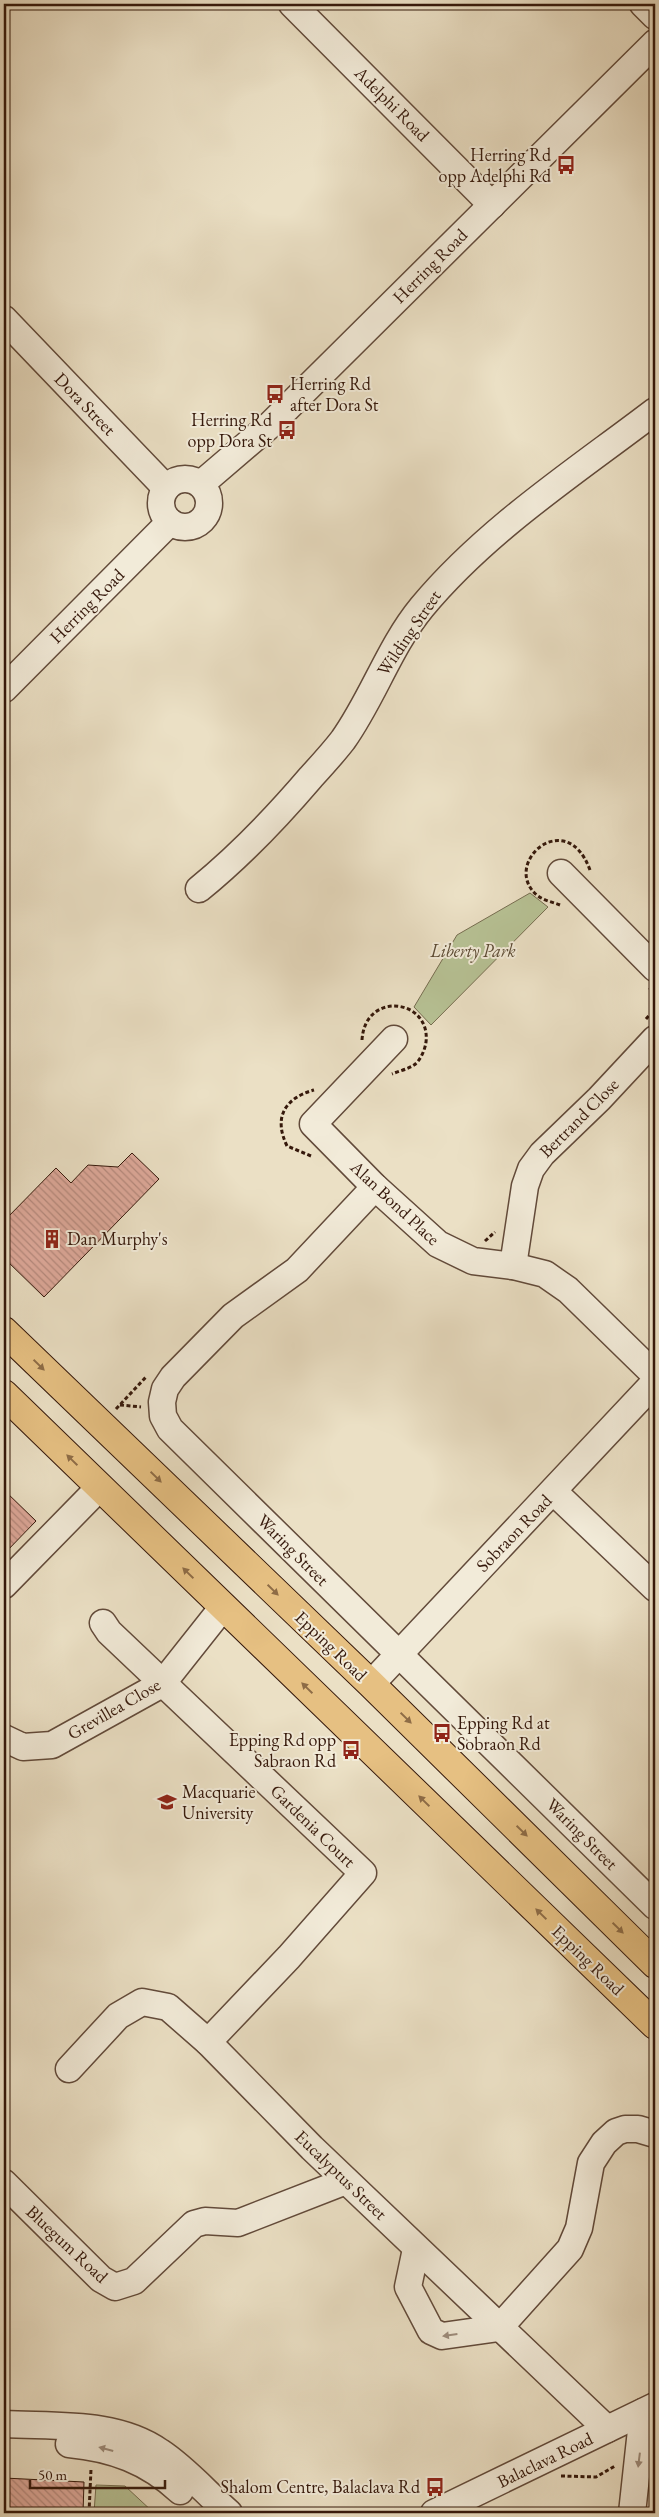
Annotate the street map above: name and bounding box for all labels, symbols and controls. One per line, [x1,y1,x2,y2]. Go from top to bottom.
street label: Adelphi Road [349,61,435,147]
place label: Herring Rd opp Adelphi Rd [439,143,552,187]
bus stop icon: Herring Rd opp Adelphi Rd [555,154,577,176]
street label: Herring Road [387,223,473,308]
street label: Dora Street [50,367,121,440]
place label: Herring Rd after Dora St [290,372,379,416]
bus stop icon: Herring Rd after Dora St [264,383,286,405]
place label: Herring Rd opp Dora St [188,408,273,452]
bus stop icon: Herring Rd opp Dora St [276,419,298,441]
street label: Herring Road [44,563,130,648]
street label: Wilding Street [371,585,446,680]
park label: Liberty Park [429,939,516,963]
street label: Bertrand Close [534,1073,623,1162]
street label: Alan Bond Place [345,1155,445,1250]
place label: Dan Murphy's [67,1227,168,1250]
building icon: Dan Murphy's [41,1228,63,1250]
one-way arrow [33,1358,45,1370]
one-way arrow [66,1454,78,1466]
one-way arrow [150,1471,162,1483]
street label: Sobraon Road [471,1488,557,1576]
street label: Waring Street [252,1509,335,1591]
one-way arrow [183,1567,195,1579]
one-way arrow [267,1584,279,1596]
street label: Epping Road [290,1605,373,1686]
street label: Grevillea Close [63,1673,164,1744]
one-way arrow [301,1682,313,1694]
place label: Epping Rd at Sobraon Rd [457,1711,550,1755]
one-way arrow [399,1712,411,1724]
bus stop icon: Epping Rd at Sobraon Rd [431,1722,453,1744]
place label: Epping Rd opp Sabraon Rd [229,1728,337,1772]
bus stop icon: Epping Rd opp Sabraon Rd [340,1739,362,1761]
street label: Gardenia Court [266,1779,361,1872]
place label: Macquarie University [182,1780,256,1824]
school or university icon: Macquarie University [156,1791,178,1813]
street label: Waring Street [541,1793,624,1875]
one-way arrow [418,1795,430,1807]
one-way arrow [516,1825,528,1837]
one-way arrow [535,1908,547,1920]
street label: Epping Road [547,1919,630,2000]
one-way arrow [612,1922,624,1934]
street label: Eucalyptus Street [290,2125,393,2225]
street label: Bluegum Road [21,2200,114,2288]
one-way arrow [442,2331,458,2339]
street label: Balaclava Road [493,2426,597,2493]
one-way arrow [99,2445,114,2453]
one-way arrow [634,2453,642,2469]
scale bar [30,2457,165,2489]
text: 50 m [38,2465,67,2484]
place label: Shalom Centre, Balaclava Rd [221,2475,421,2498]
bus stop icon: Shalom Centre, Balaclava Rd [424,2476,446,2498]

